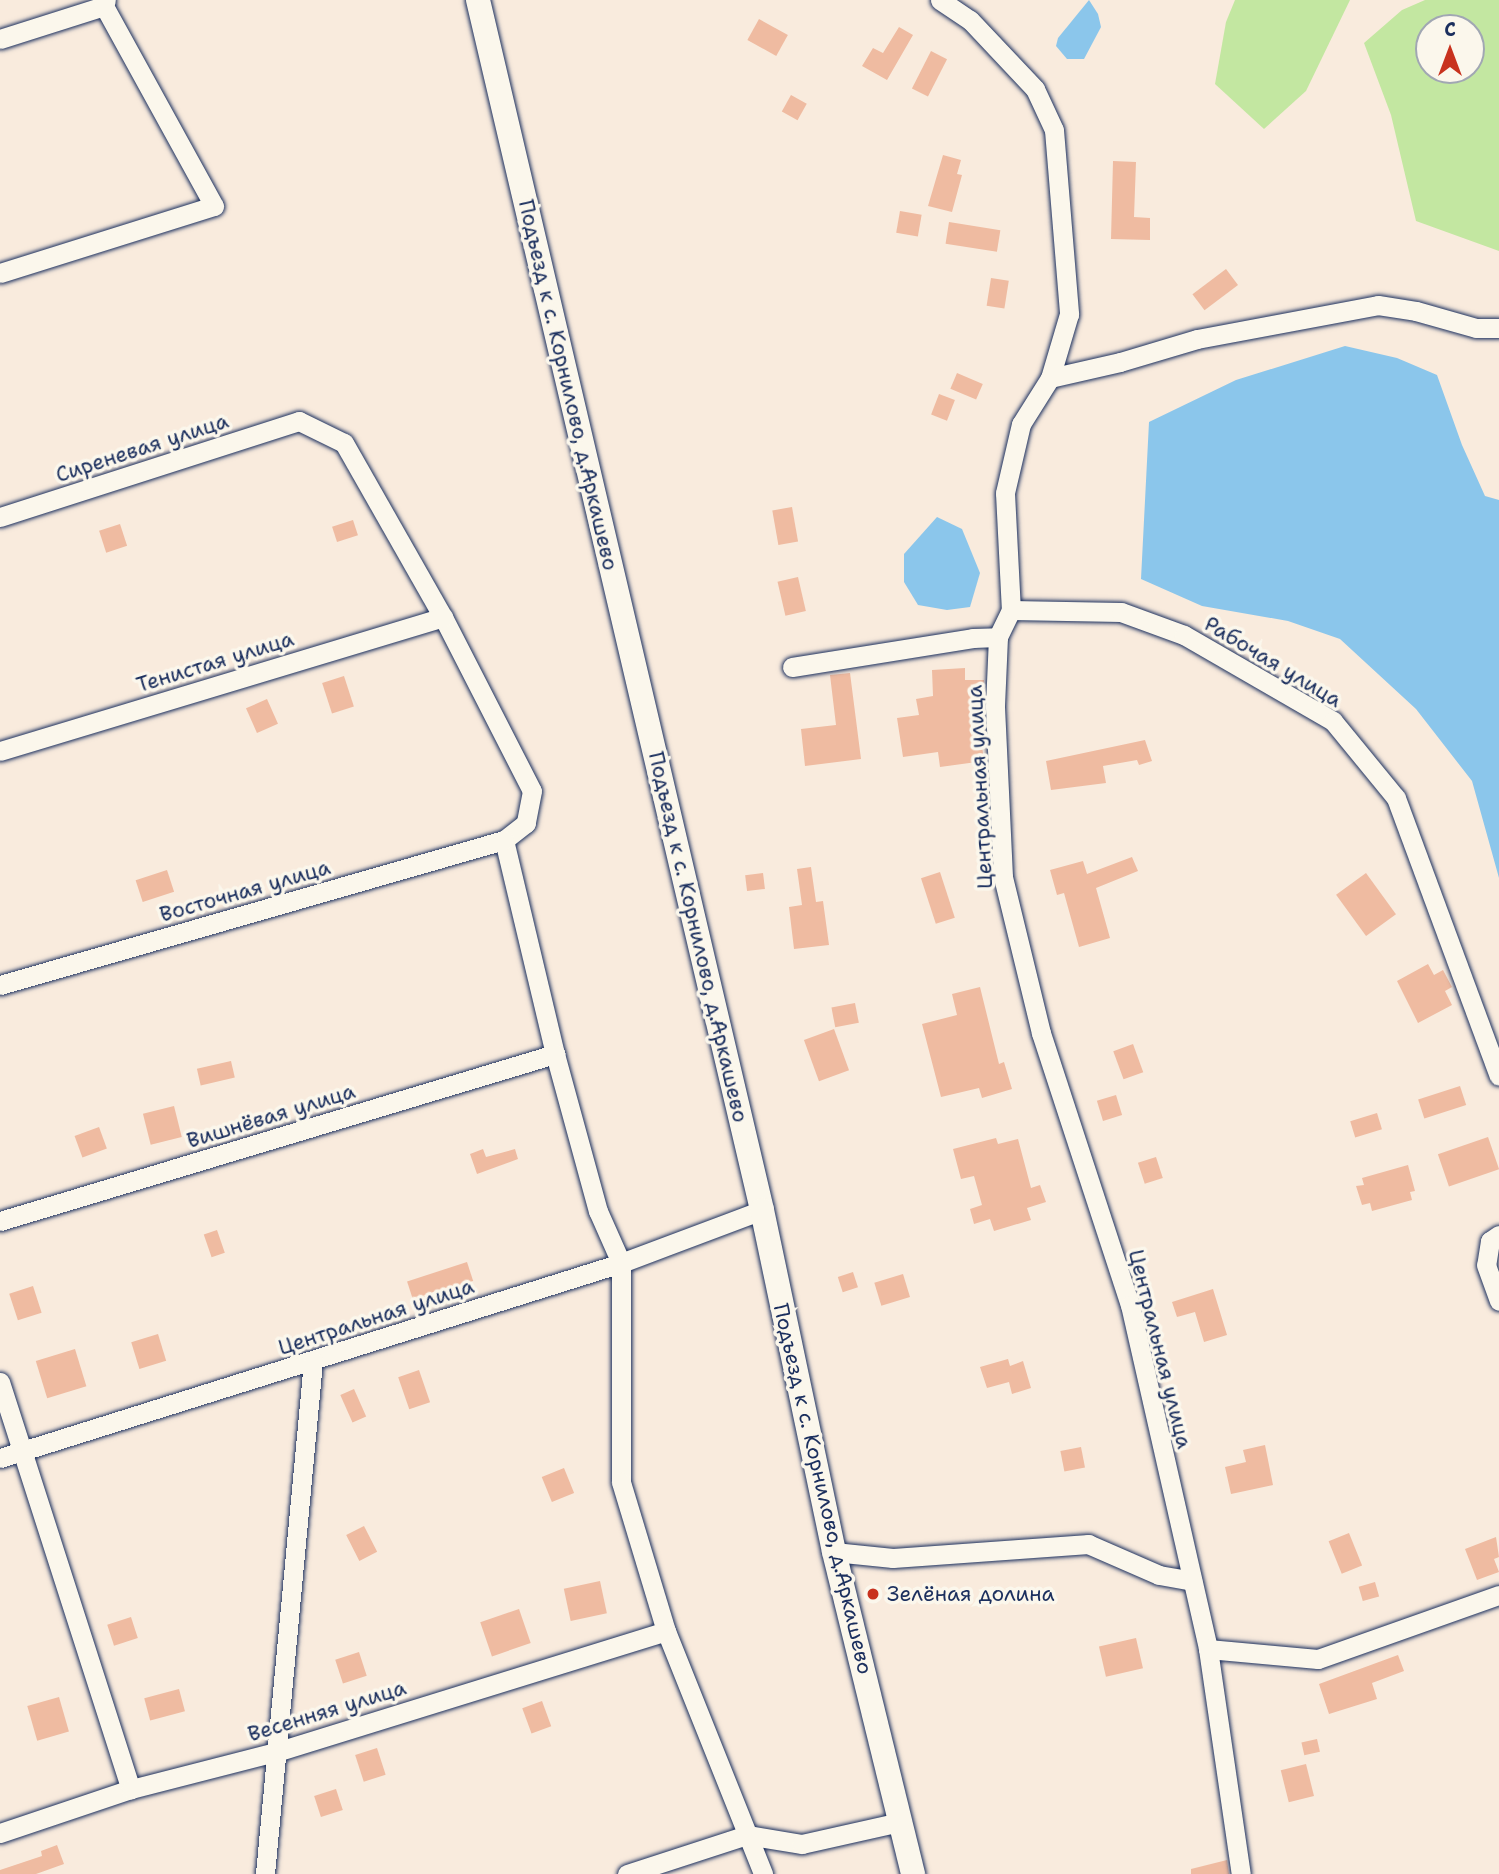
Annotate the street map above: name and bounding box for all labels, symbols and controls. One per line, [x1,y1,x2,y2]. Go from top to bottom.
north arrow [1415,14,1485,84]
text: С [1444,17,1456,42]
street label: Подъезд к с. Корнилово, д.Аркашево [513,197,623,573]
street label: Сиреневая улица [53,408,231,488]
street label: Рабочая улица [1200,611,1346,713]
street label: Тенистая улица [133,626,297,698]
street label: Центральная улица [962,684,998,890]
street label: Подъезд к с. Корнилово, д.Аркашево [643,749,753,1125]
street label: Восточная улица [157,855,333,927]
street label: Вишнёвая улица [184,1078,358,1154]
street label: Центральная улица [1123,1247,1197,1451]
street label: Центральная улица [275,1273,477,1361]
street label: Подъезд к с. Корнилово, д.Аркашево [768,1301,878,1677]
place label: Зелёная долина [887,1581,1055,1607]
marker: Зелёная долина [865,1586,881,1602]
street label: Весенняя улица [245,1675,409,1747]

